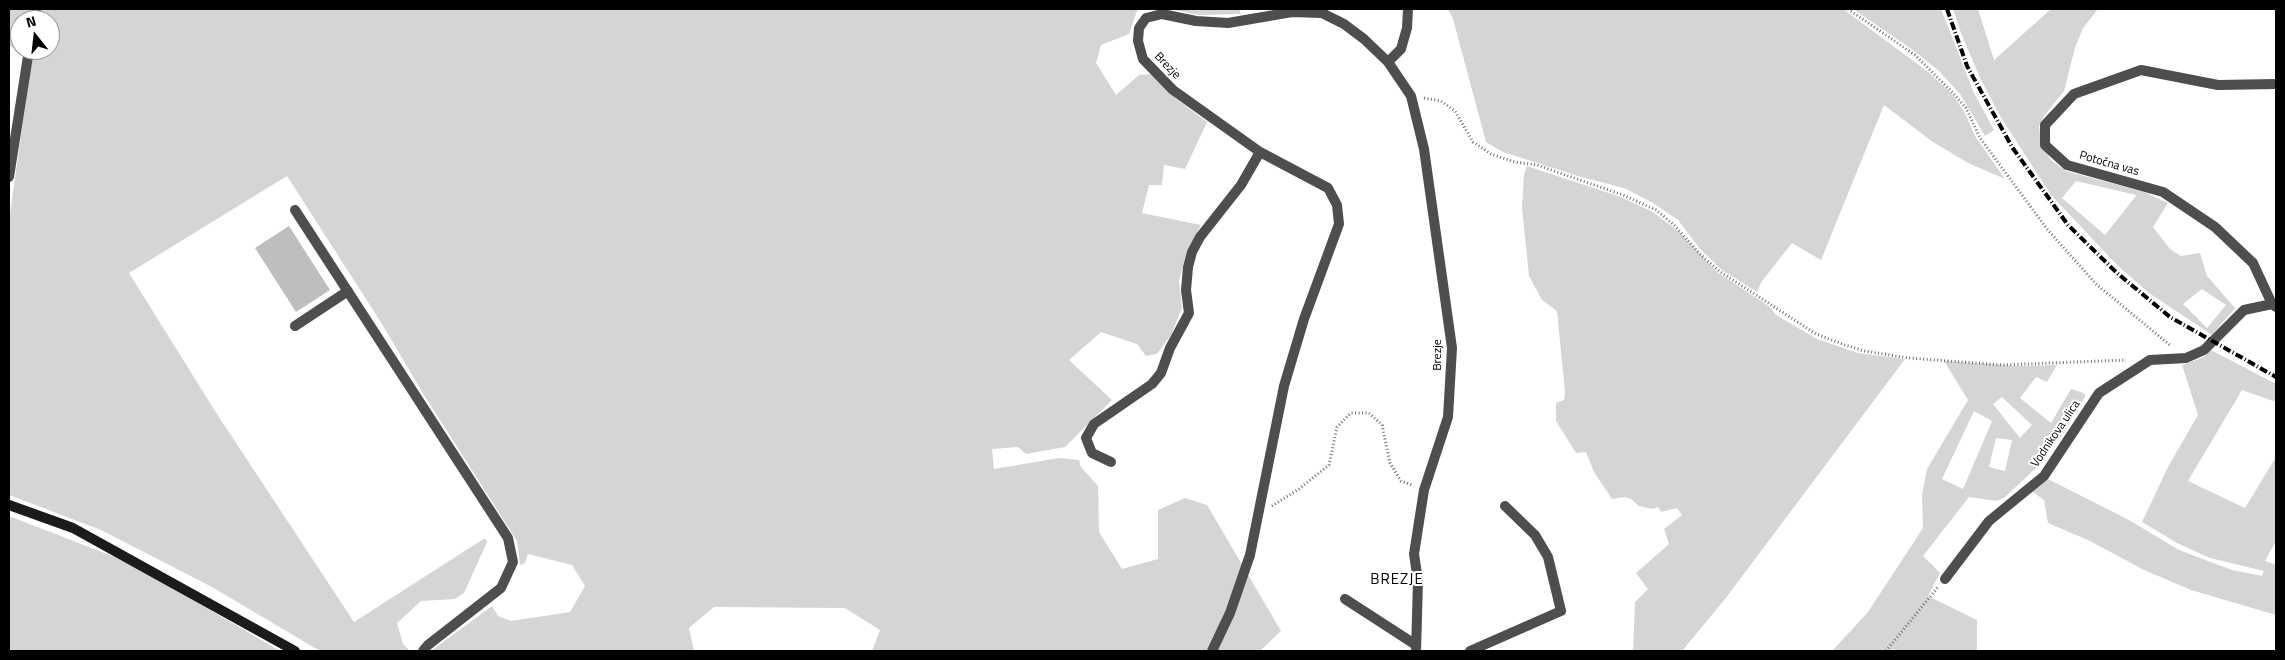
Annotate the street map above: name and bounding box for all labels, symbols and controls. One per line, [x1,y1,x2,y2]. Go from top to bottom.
north arrow [10,10,60,60]
text: N [23,10,39,32]
street label: Brezje [1151,50,1183,82]
street label: Potočna vas [2077,149,2141,179]
street label: Brezje [1431,339,1445,371]
street label: Vodnikova ulica [2028,398,2084,470]
district label: BREZJE [1370,571,1424,589]

